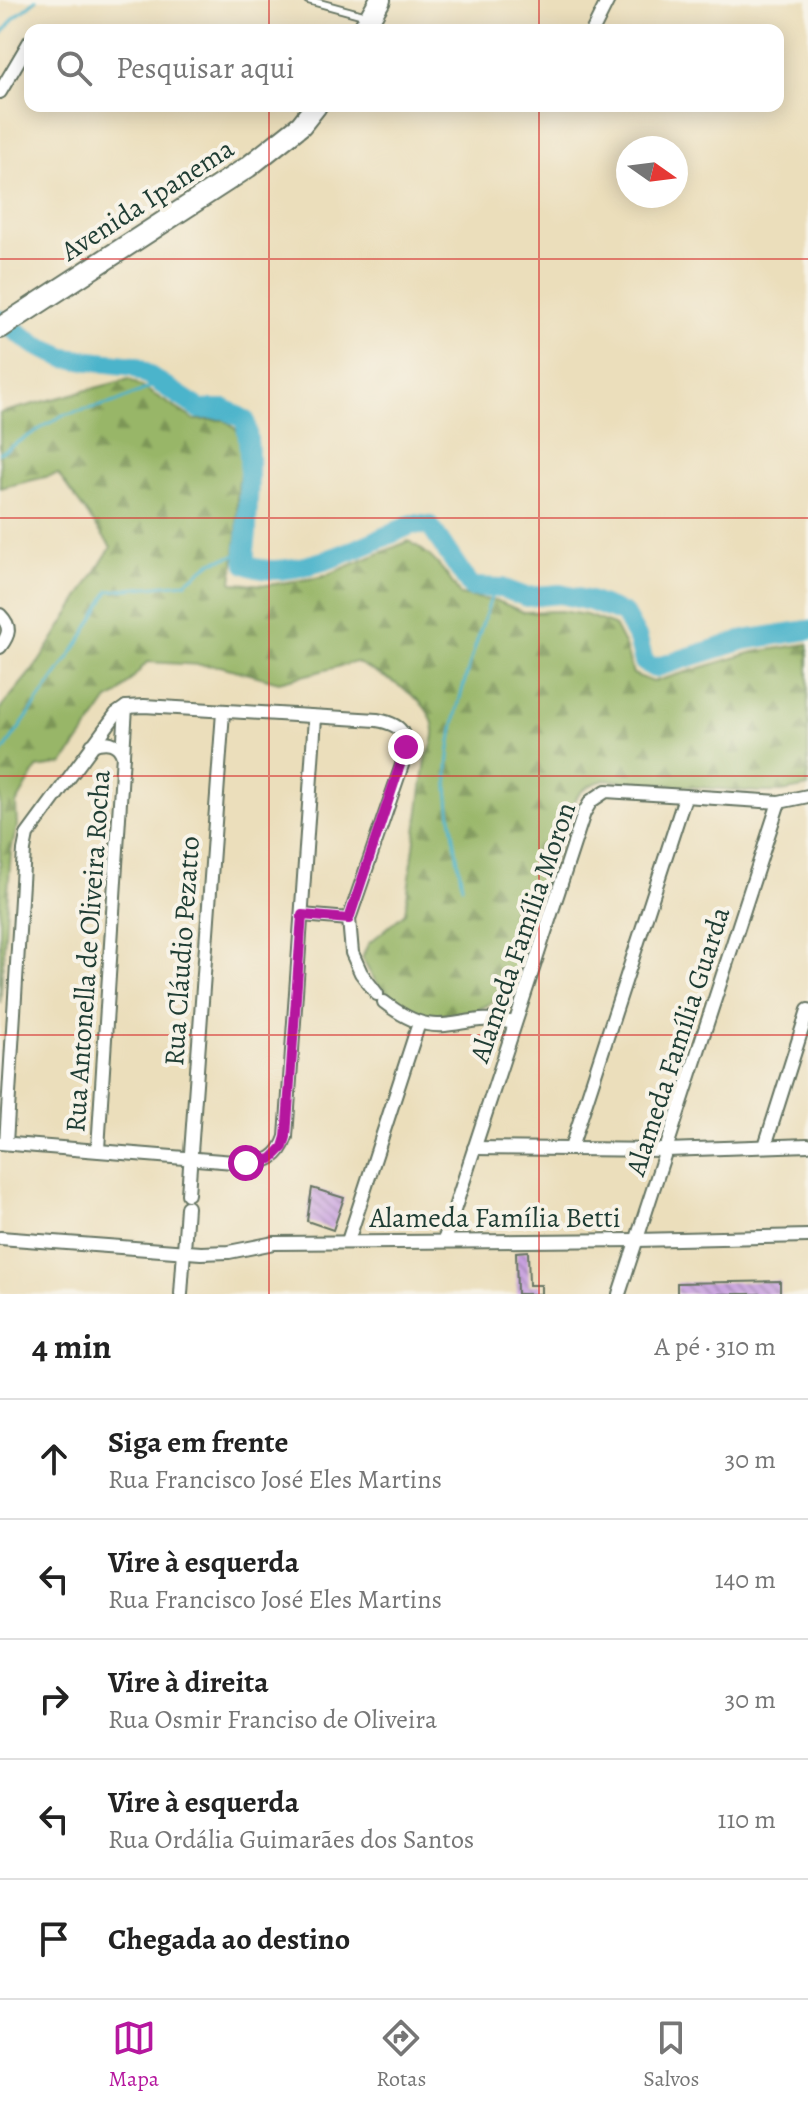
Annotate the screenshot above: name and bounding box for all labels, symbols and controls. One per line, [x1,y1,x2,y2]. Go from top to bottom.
search box [24,24,784,112]
icon: search [52,46,96,90]
text: Pesquisar aqui [116,48,294,88]
street label: Avenida Ipanema [53,130,242,271]
north arrow [616,136,688,208]
route end [388,729,424,765]
street label: Rua Antonella de Oliveira Rocha [56,769,120,1134]
street label: Alameda Família Moron [460,797,585,1068]
street label: Rua Cláudio Pezatto [155,835,209,1067]
street label: Alameda Família Guarda [616,902,739,1182]
route start [228,1145,264,1181]
street label: Alameda Família Betti [368,1199,621,1237]
text: 4 min [32,1323,111,1370]
text: A pé · 310 m [655,1329,776,1364]
text: Siga em frente [108,1422,288,1462]
icon: ahead [32,1437,76,1481]
text: 30 m [725,1442,776,1477]
text: Rua Francisco José Eles Martins [108,1462,442,1497]
text: Vire à esquerda [108,1542,299,1582]
icon: left [32,1557,76,1601]
text: 140 m [715,1562,776,1597]
text: Rua Francisco José Eles Martins [108,1582,442,1617]
text: Vire à direita [108,1662,269,1702]
icon: right [32,1677,76,1721]
text: 30 m [725,1682,776,1717]
text: Rua Osmir Franciso de Oliveira [108,1702,437,1737]
text: Vire à esquerda [108,1782,299,1822]
icon: left [32,1797,76,1841]
text: 110 m [718,1802,776,1837]
text: Rua Ordália Guimarães dos Santos [108,1822,474,1857]
icon: arrive [32,1917,76,1961]
text: Chegada ao destino [108,1919,350,1959]
tab: Mapa [109,2016,159,2094]
tab: Rotas [376,2016,426,2094]
tab: Salvos [643,2016,699,2094]

